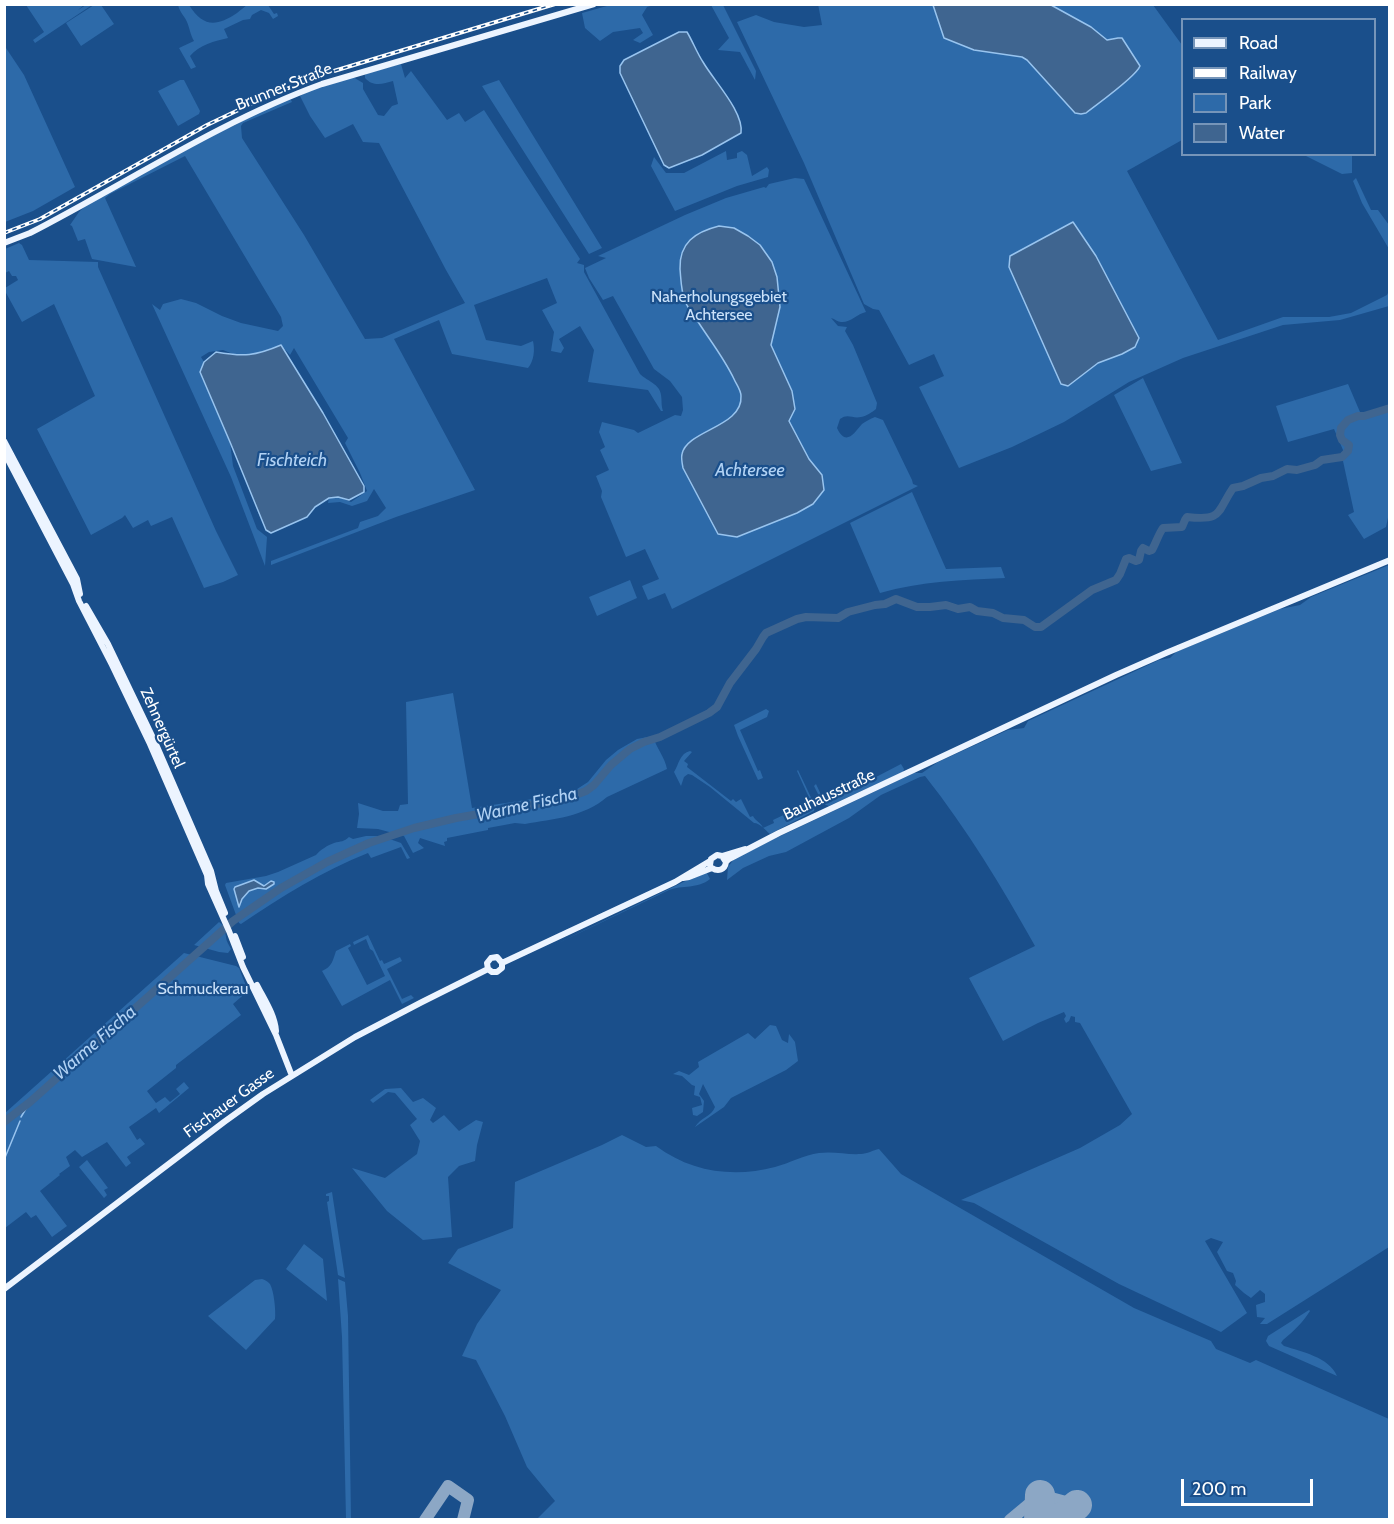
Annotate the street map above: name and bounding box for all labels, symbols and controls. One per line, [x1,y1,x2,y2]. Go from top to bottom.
legend [1181,18,1376,156]
text: Road [1239,32,1278,54]
street label: Brunner Straße [233,59,335,115]
text: Railway [1239,62,1297,84]
text: Park [1239,92,1271,114]
text: Water [1239,122,1285,144]
park label: Naherholungsgebiet Achtersee [651,287,787,325]
water label: Fischteich [257,450,327,472]
water label: Achtersee [715,460,785,482]
street label: Zehnergürtel [136,685,188,771]
street label: Bauhausstraße [780,765,878,825]
water label: Warme Fischa [474,783,580,827]
park label: Schmuckerau [158,979,248,999]
water label: Warme Fischa [49,1001,141,1085]
street label: Fischauer Gasse [180,1064,278,1142]
scale bar [1184,1467,1316,1505]
text: 200 m [1192,1478,1246,1500]

